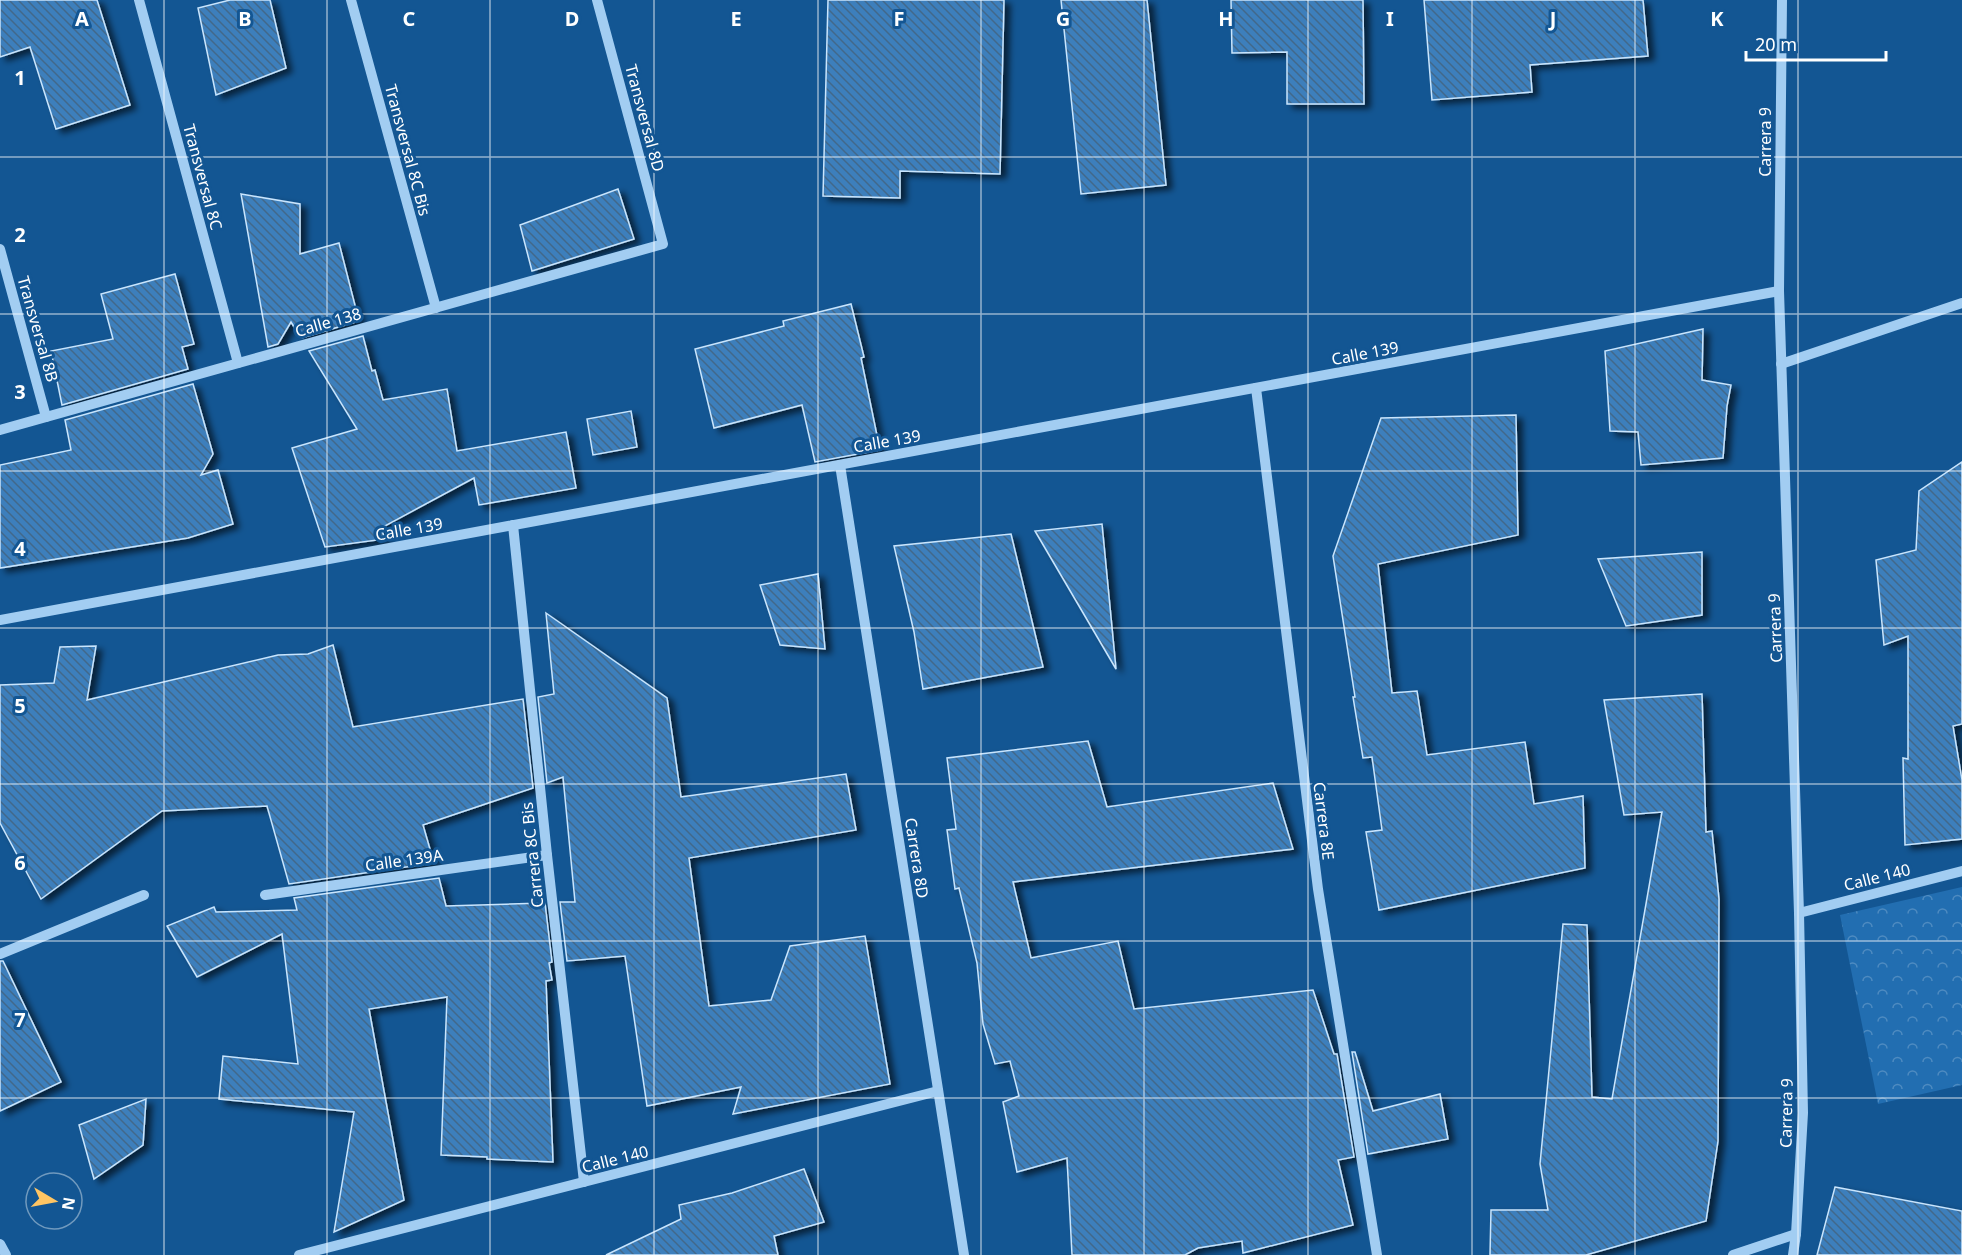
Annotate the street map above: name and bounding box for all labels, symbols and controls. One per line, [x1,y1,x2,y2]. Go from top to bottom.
text: A [75,5,89,32]
text: B [238,5,252,32]
text: C [403,5,416,32]
text: D [565,5,579,32]
text: E [730,5,742,32]
text: F [894,5,904,32]
text: G [1056,5,1070,32]
text: H [1218,5,1234,32]
text: I [1386,5,1394,32]
text: J [1548,5,1556,32]
text: K [1710,5,1724,32]
scale bar [1746,24,1886,62]
text: 20 m [1755,32,1797,56]
street label: Transversal 8D [620,62,670,174]
text: 1 [14,64,26,91]
street label: Transversal 8C Bis [380,82,436,218]
street label: Carrera 9 [1754,107,1776,177]
street label: Transversal 8C [178,122,228,232]
text: 2 [14,221,26,248]
street label: Transversal 8B [12,274,64,384]
street label: Calle 138 [292,302,364,342]
street label: Calle 139 [1330,336,1400,370]
text: 3 [14,378,26,405]
street label: Calle 139 [852,424,922,458]
street label: Calle 139 [374,512,444,546]
text: 4 [14,535,26,562]
street label: Carrera 9 [1763,593,1787,663]
text: 5 [14,692,26,719]
street label: Carrera 8E [1308,781,1340,861]
street label: Carrera 8C Bis [516,801,548,909]
street label: Carrera 8D [900,816,934,900]
street label: Calle 139A [364,844,445,876]
text: 6 [14,849,26,876]
street label: Calle 140 [1841,858,1913,896]
text: 7 [14,1006,26,1033]
street label: Carrera 9 [1774,1078,1798,1148]
street label: Calle 140 [579,1140,651,1178]
north arrow [24,1171,84,1231]
text: N [57,1195,81,1212]

